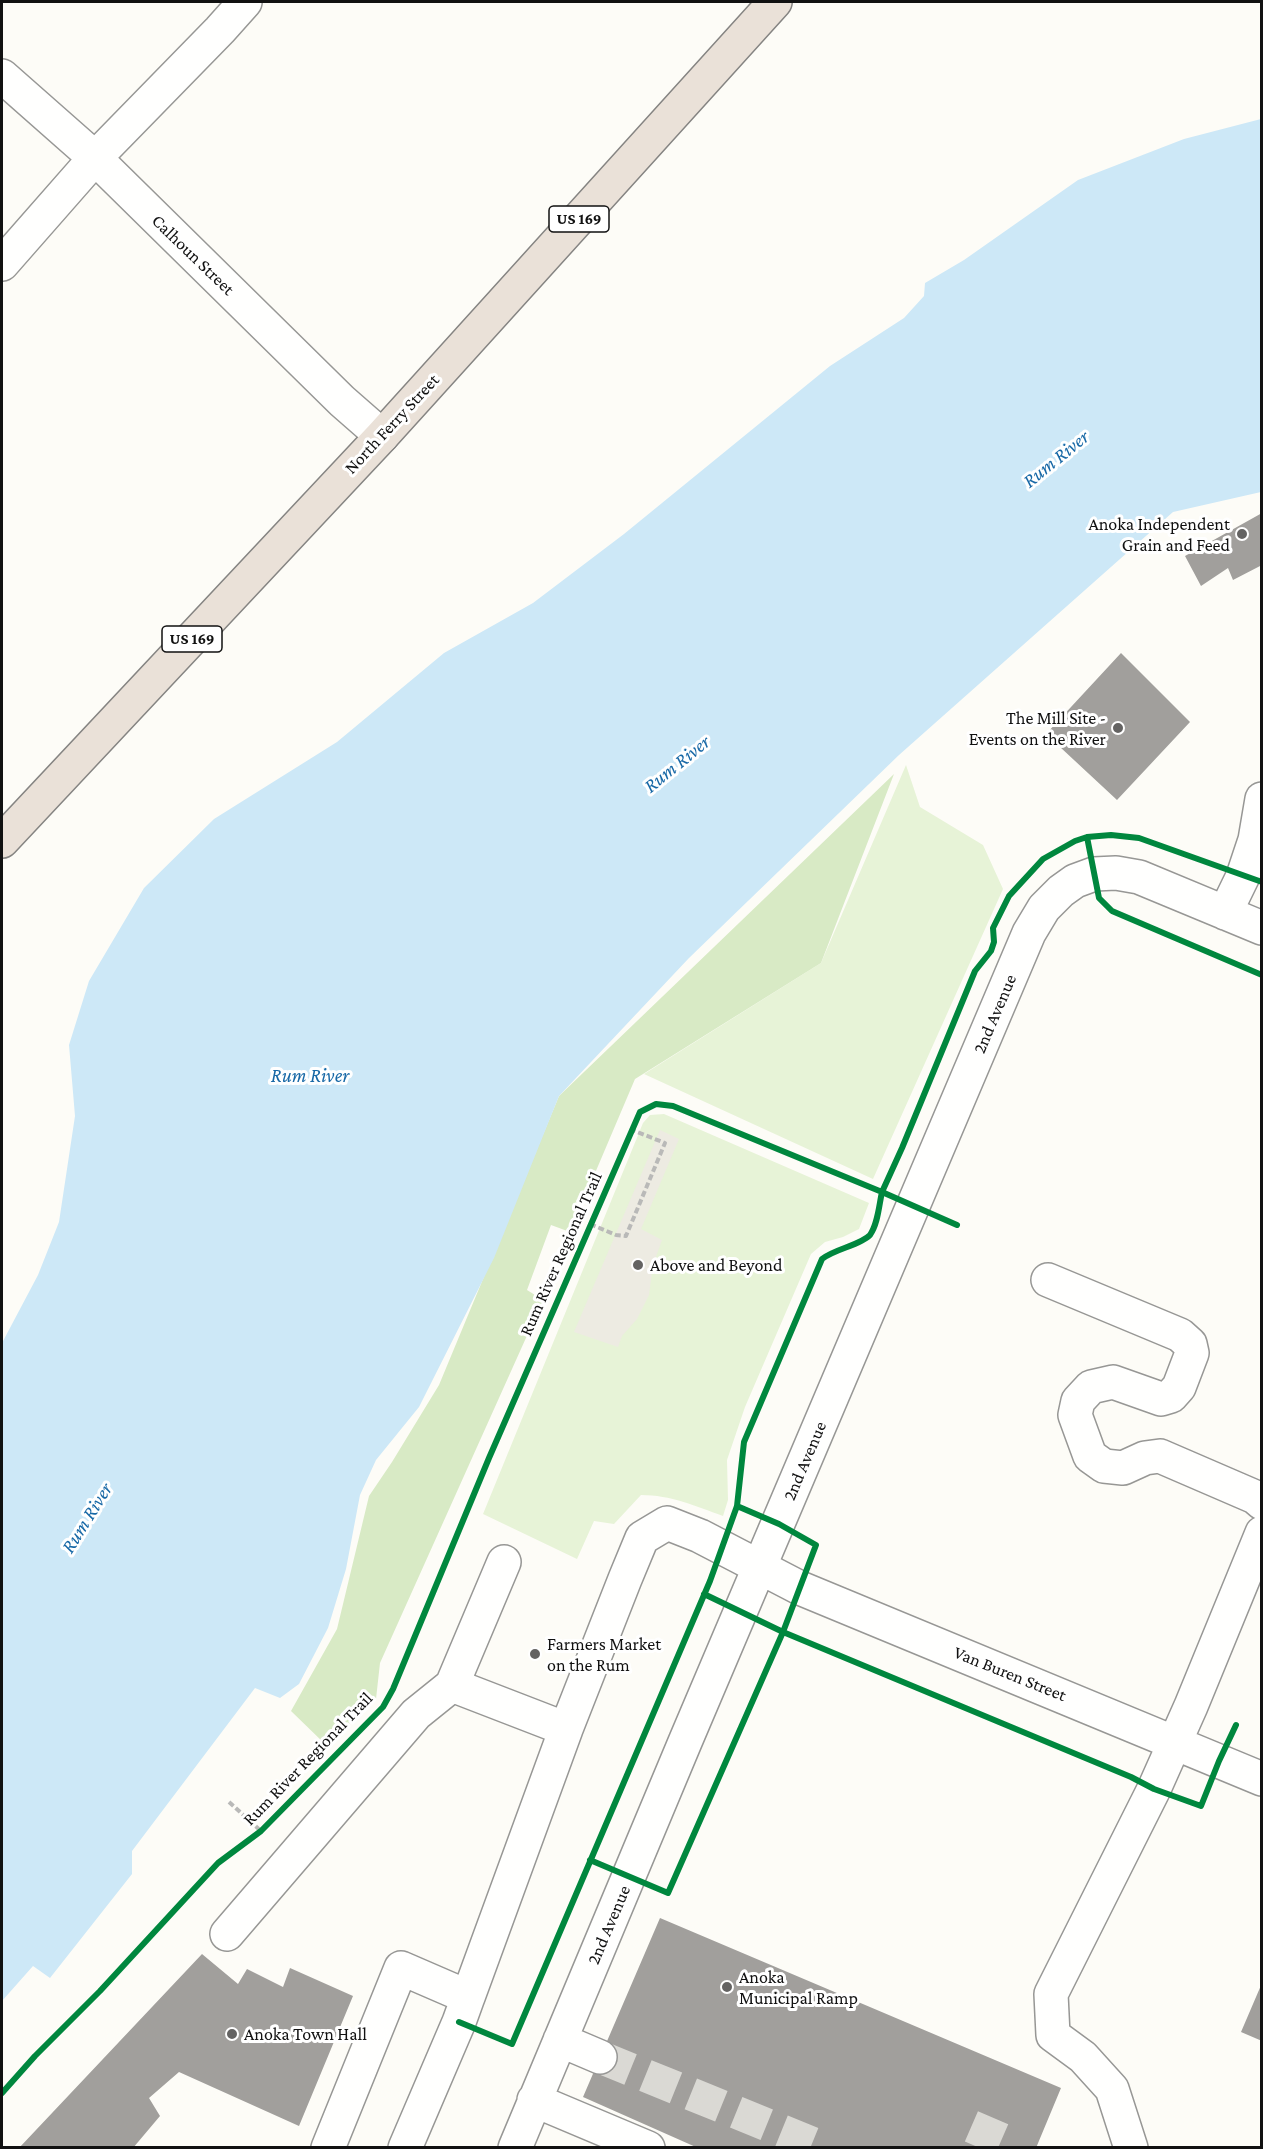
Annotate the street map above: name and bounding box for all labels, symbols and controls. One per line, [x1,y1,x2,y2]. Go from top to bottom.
road number: US 169 [549,206,609,232]
street label: Calhoun Street [147,210,239,300]
street label: North Ferry Street [340,369,444,479]
water label: Rum River [1018,425,1094,493]
place label: Anoka Independent Grain and Feed [1088,513,1230,556]
marker: Anoka Independent Grain and Feed [1235,527,1249,541]
road number: US 169 [162,626,222,652]
place label: The Mill Site - Events on the River [969,707,1106,750]
marker: The Mill Site - Events on the River [1111,721,1125,735]
water label: Rum River [639,730,715,798]
street label: 2nd Avenue [969,971,1021,1057]
water label: Rum River [271,1064,349,1088]
street label: Rum River Regional Trail [515,1169,607,1339]
place label: Above and Beyond [650,1254,782,1276]
marker: Above and Beyond [631,1258,645,1272]
street label: 2nd Avenue [779,1418,831,1504]
water label: Rum River [56,1478,118,1558]
place label: Farmers Market on the Rum [547,1633,661,1676]
street label: Van Buren Street [951,1642,1069,1706]
marker: Farmers Market on the Rum [528,1647,542,1661]
street label: Rum River Regional Trail [239,1688,377,1830]
street label: 2nd Avenue [583,1882,635,1968]
place label: Anoka Municipal Ramp [739,1966,858,2008]
marker: Anoka Municipal Ramp [720,1980,734,1994]
place label: Anoka Town Hall [244,2023,367,2045]
marker: Anoka Town Hall [225,2027,239,2041]

